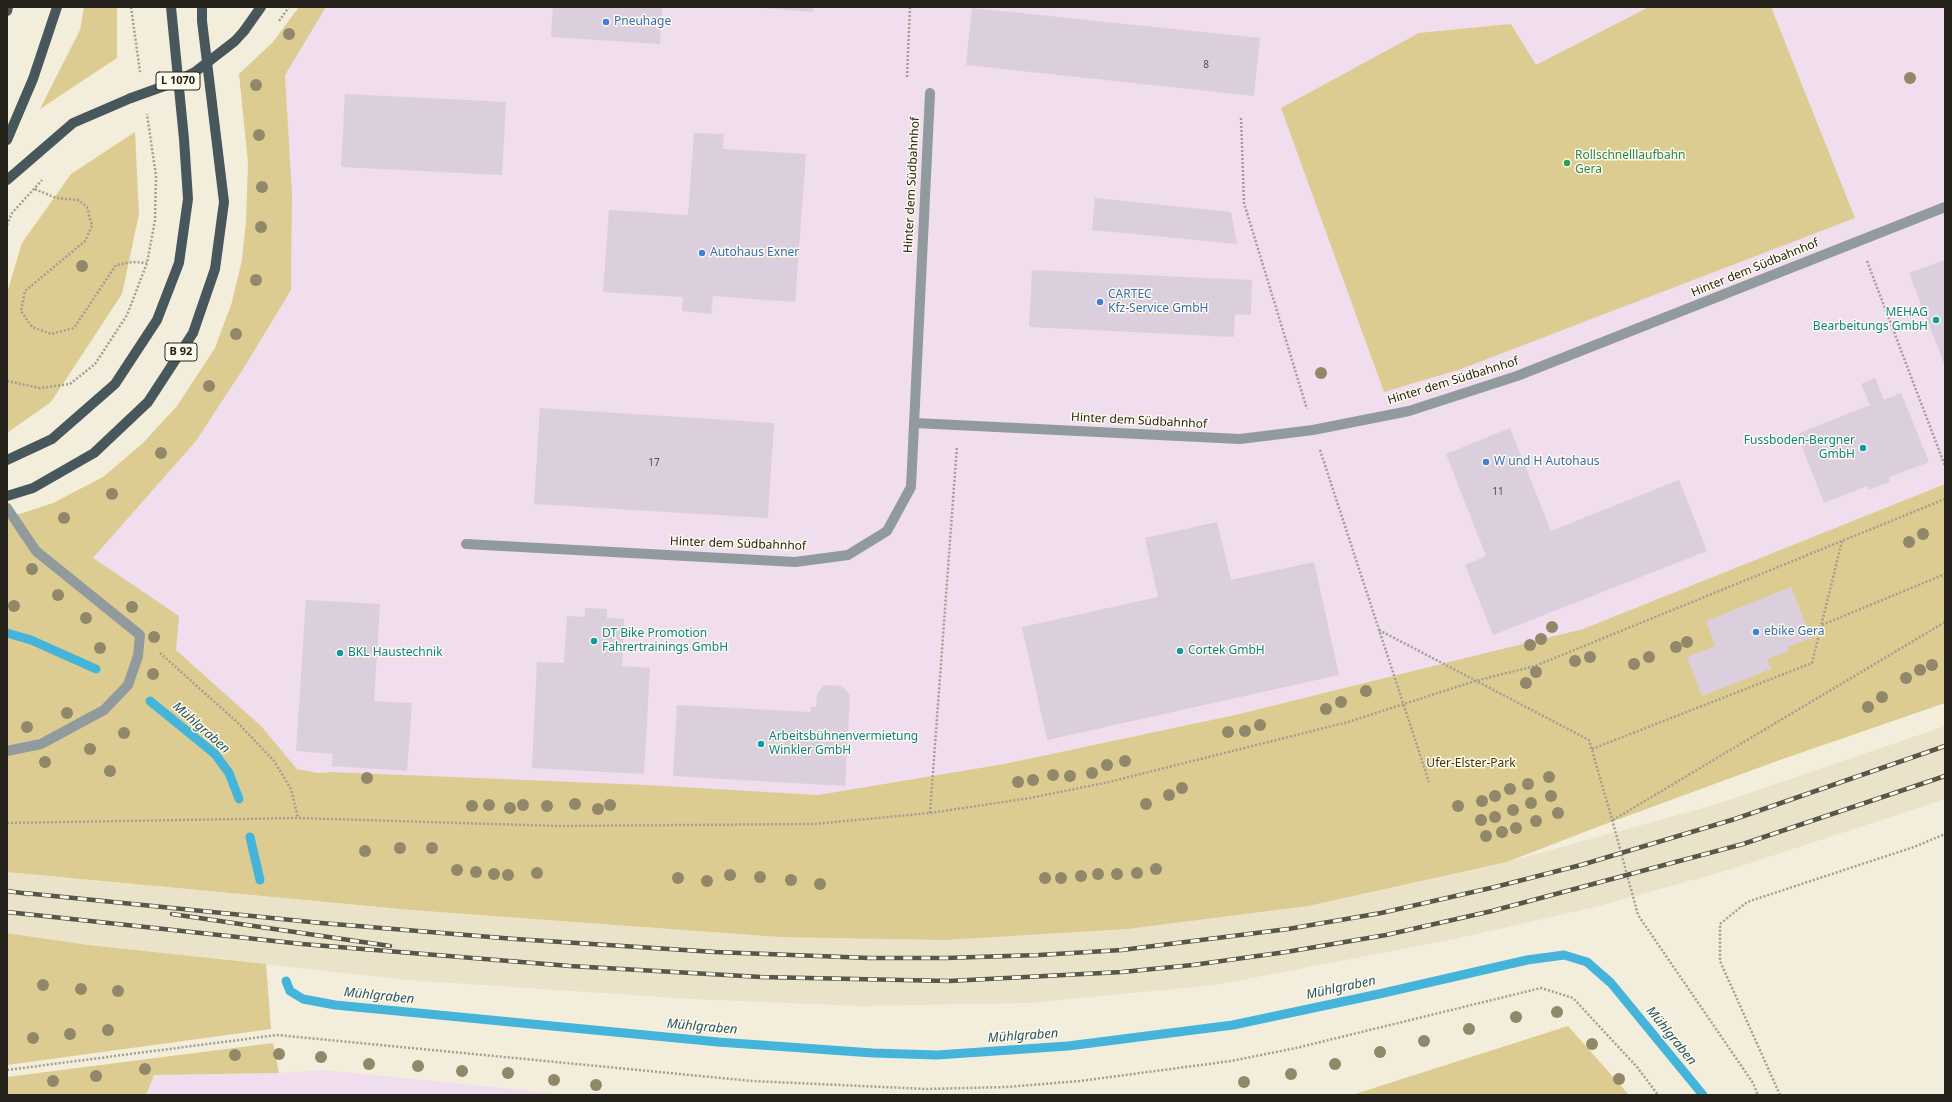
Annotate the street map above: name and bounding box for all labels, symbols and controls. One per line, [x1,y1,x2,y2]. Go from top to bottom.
place label: Pneuhage [614,15,671,29]
marker: Pneuhage [601,17,611,27]
house number: 8 [1203,59,1209,71]
road number: L 1070 [156,72,200,90]
street label: Hinter dem Südbahnhof [901,117,923,253]
place label: Rollschnelllaufbahn Gera [1575,149,1686,177]
marker: Rollschnelllaufbahn Gera [1562,158,1572,168]
street label: Hinter dem Südbahnhof [1689,236,1821,300]
place label: Autohaus Exner [710,246,799,260]
marker: Autohaus Exner [697,248,707,258]
place label: CARTEC Kfz-Service GmbH [1108,288,1208,316]
marker: CARTEC Kfz-Service GmbH [1095,297,1105,307]
place label: MEHAG Bearbeitungs GmbH [1813,306,1928,334]
marker: MEHAG Bearbeitungs GmbH [1931,315,1941,325]
road number: B 92 [165,343,197,361]
street label: Hinter dem Südbahnhof [1386,354,1520,408]
street label: Hinter dem Südbahnhof [1071,410,1207,432]
place label: Fussboden-Bergner GmbH [1744,434,1855,462]
marker: Fussboden-Bergner GmbH [1858,443,1868,453]
place label: W und H Autohaus [1494,455,1600,469]
house number: 17 [648,457,660,469]
marker: W und H Autohaus [1481,457,1491,467]
house number: 11 [1492,486,1504,498]
street label: Hinter dem Südbahnhof [670,534,806,554]
place label: ebike Gera [1764,625,1824,639]
place label: DT Bike Promotion Fahrertrainings GmbH [602,627,728,655]
marker: ebike Gera [1751,627,1761,637]
marker: DT Bike Promotion Fahrertrainings GmbH [589,636,599,646]
place label: Cortek GmbH [1188,644,1265,658]
place label: BKL Haustechnik [348,646,443,660]
marker: Cortek GmbH [1175,646,1185,656]
marker: BKL Haustechnik [335,648,345,658]
water label: Mühlgraben [169,699,233,757]
place label: Arbeitsbühnenvermietung Winkler GmbH [769,730,918,758]
marker: Arbeitsbühnenvermietung Winkler GmbH [756,739,766,749]
park label: Ufer-Elster-Park [1426,757,1516,771]
water label: Mühlgraben [1305,973,1377,1003]
water label: Mühlgraben [343,985,415,1007]
water label: Mühlgraben [1643,1004,1699,1068]
water label: Mühlgraben [666,1016,738,1038]
water label: Mühlgraben [987,1026,1059,1046]

